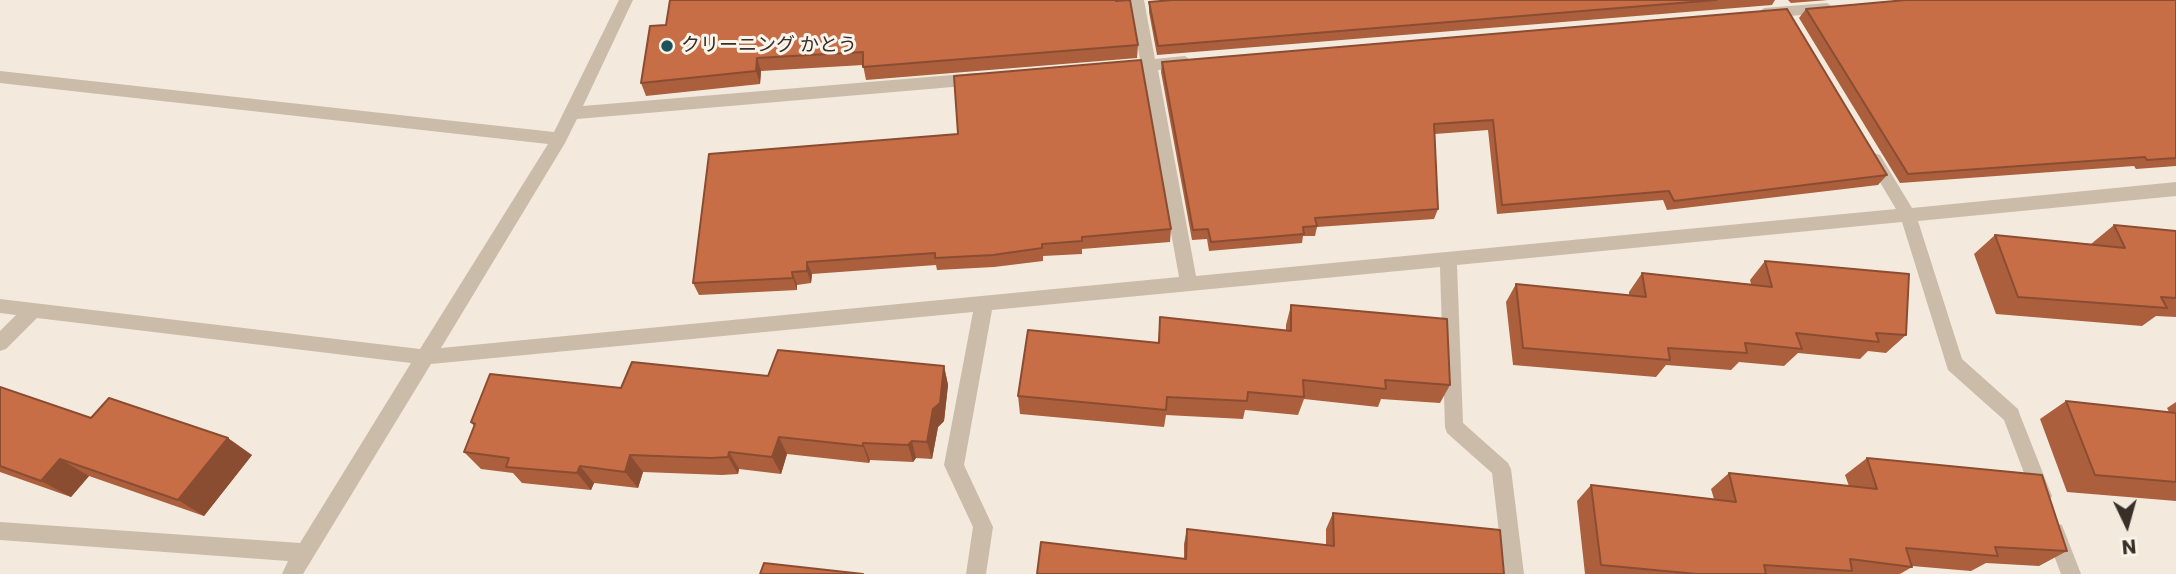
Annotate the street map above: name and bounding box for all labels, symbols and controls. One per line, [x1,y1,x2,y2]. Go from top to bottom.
place label: クリーニング かとう [681,35,857,57]
marker: クリーニング かとう [659,38,675,54]
north arrow [2092,490,2162,560]
text: N [2121,532,2137,560]

